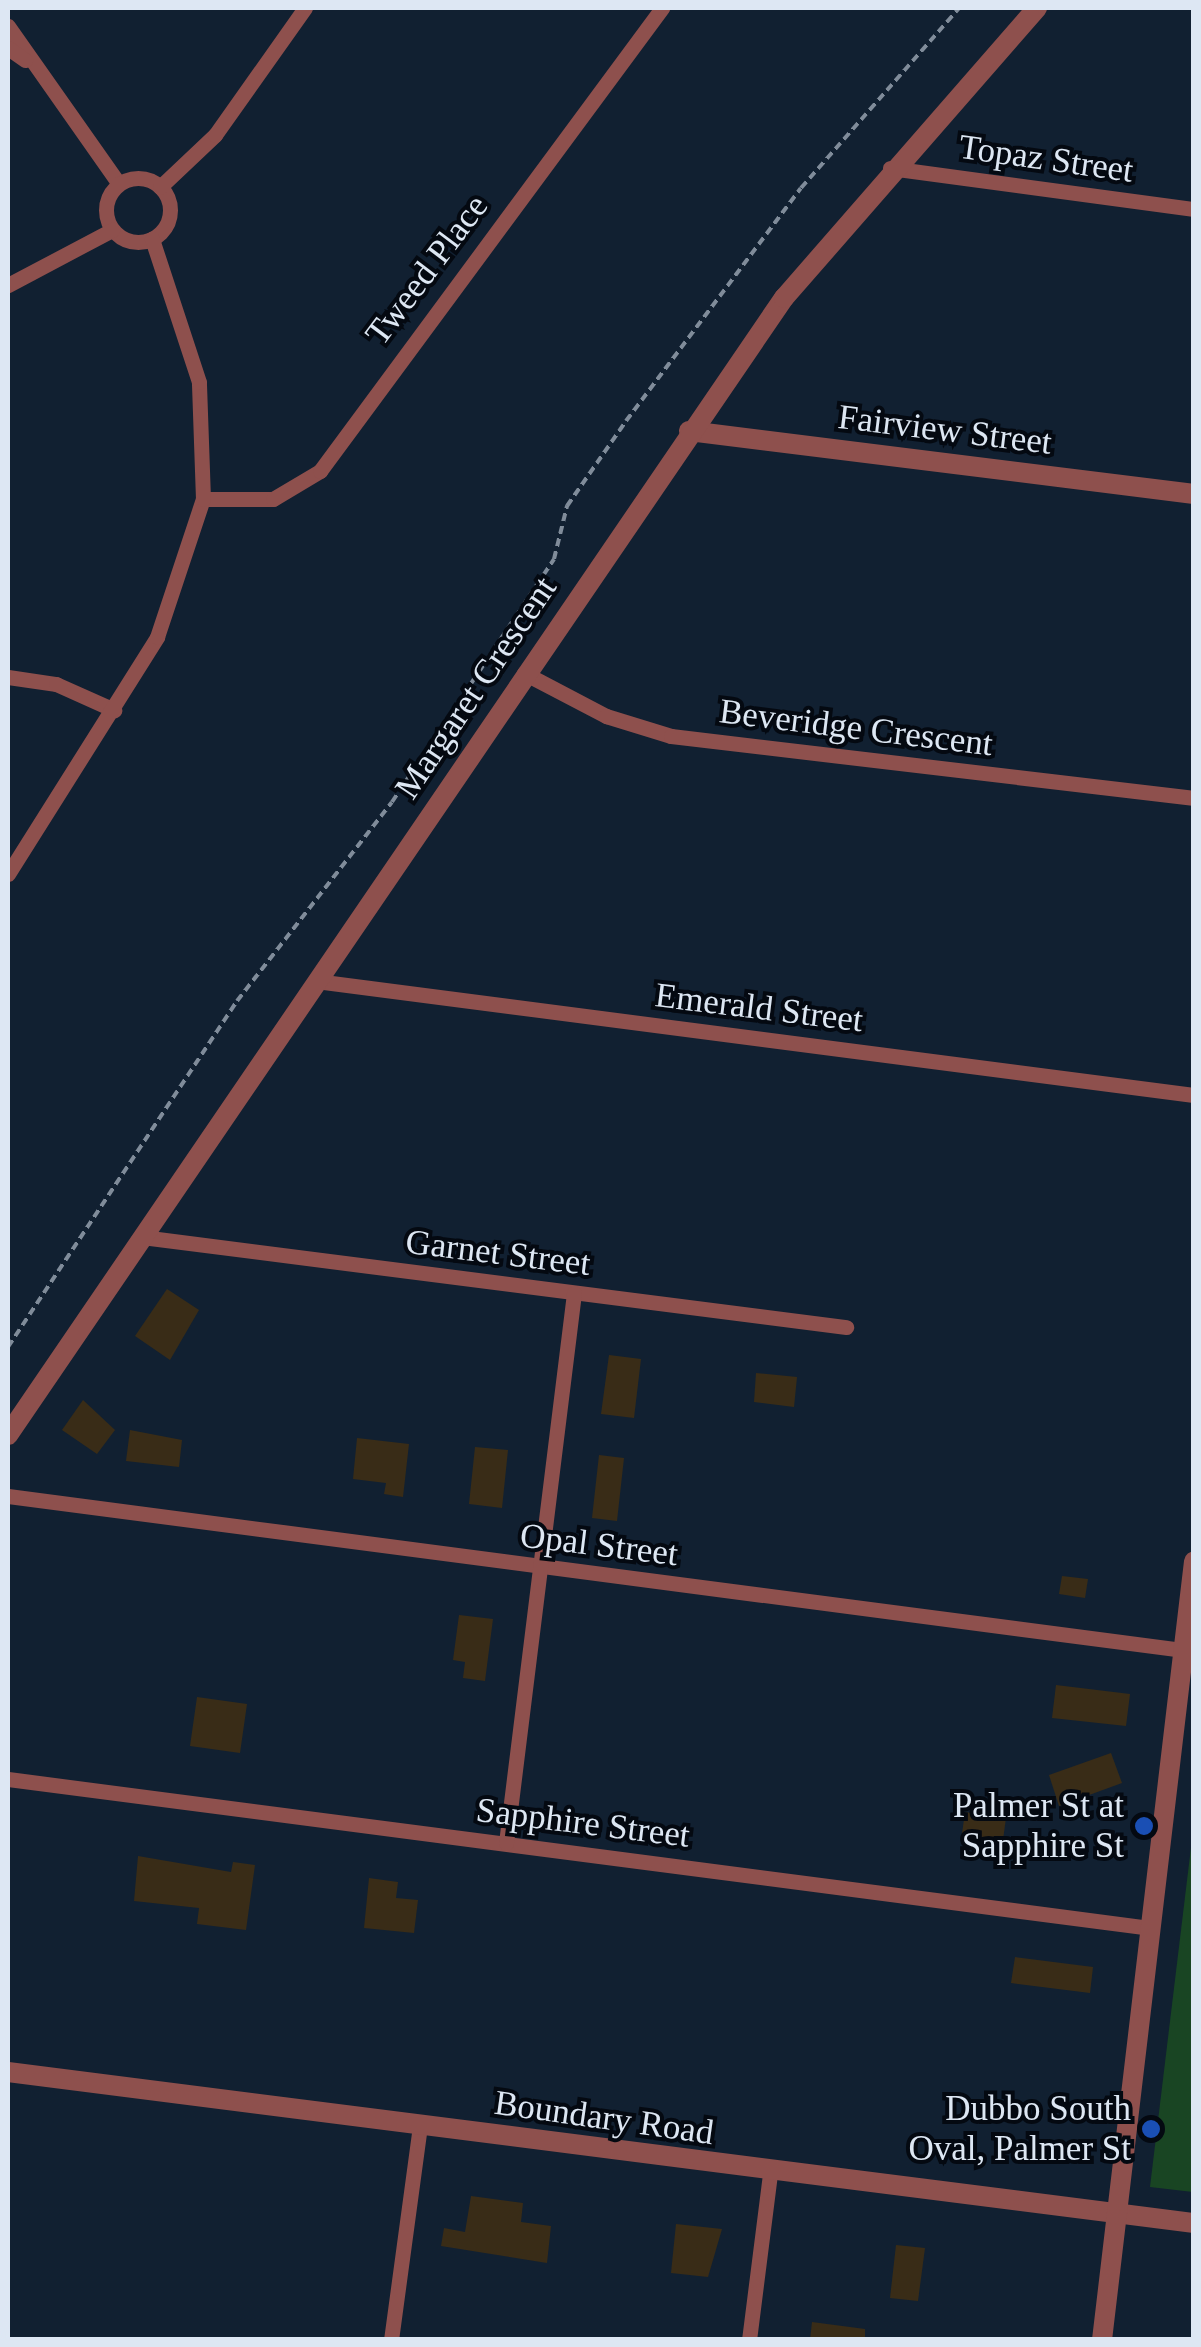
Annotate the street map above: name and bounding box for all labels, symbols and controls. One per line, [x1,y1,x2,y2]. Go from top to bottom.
street label: Topaz Street [956,126,1136,192]
street label: Tweed Place [357,187,497,353]
street label: Fairview Street [836,396,1054,464]
street label: Margaret Crescent [386,569,566,807]
street label: Beveridge Crescent [717,690,995,766]
street label: Emerald Street [653,974,865,1042]
street label: Garnet Street [403,1221,593,1285]
street label: Opal Street [518,1515,680,1575]
place label: Palmer St at Sapphire St [953,1785,1124,1867]
street label: Sapphire Street [474,1789,692,1857]
marker: Palmer St at Sapphire St [1133,1815,1155,1837]
street label: Boundary Road [492,2082,716,2154]
place label: Dubbo South Oval, Palmer St [908,2088,1131,2170]
marker: Dubbo South Oval, Palmer St [1140,2118,1162,2140]

